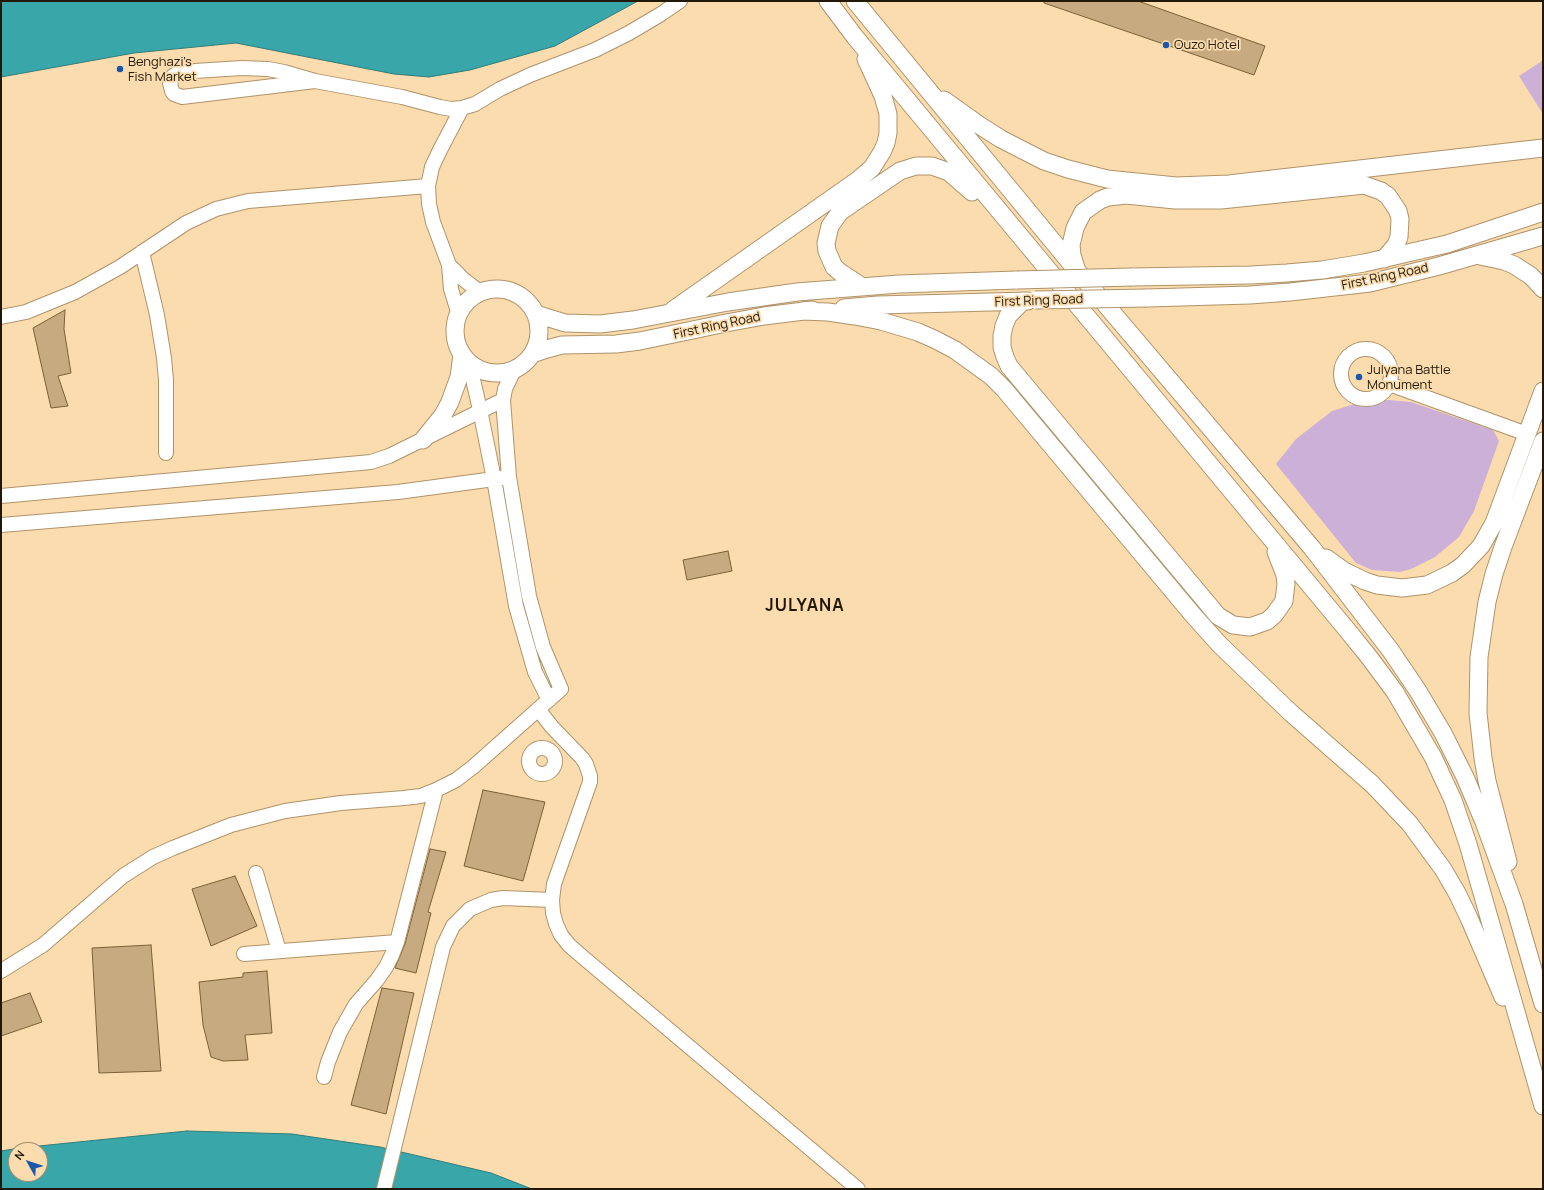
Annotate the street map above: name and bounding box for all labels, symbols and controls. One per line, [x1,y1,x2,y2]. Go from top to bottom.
place label: Ouzo Hotel [1174,37,1240,53]
marker: Ouzo Hotel [1161,40,1171,50]
place label: Benghazi's Fish Market [128,54,197,85]
marker: Benghazi's Fish Market [115,64,125,74]
street label: First Ring Road [1340,260,1430,294]
street label: First Ring Road [994,292,1084,310]
street label: First Ring Road [672,309,762,343]
place label: Julyana Battle Monument [1367,362,1451,393]
marker: Julyana Battle Monument [1354,372,1364,382]
district label: JULYANA [765,596,845,616]
north arrow [8,1142,48,1182]
text: N [11,1147,27,1163]

